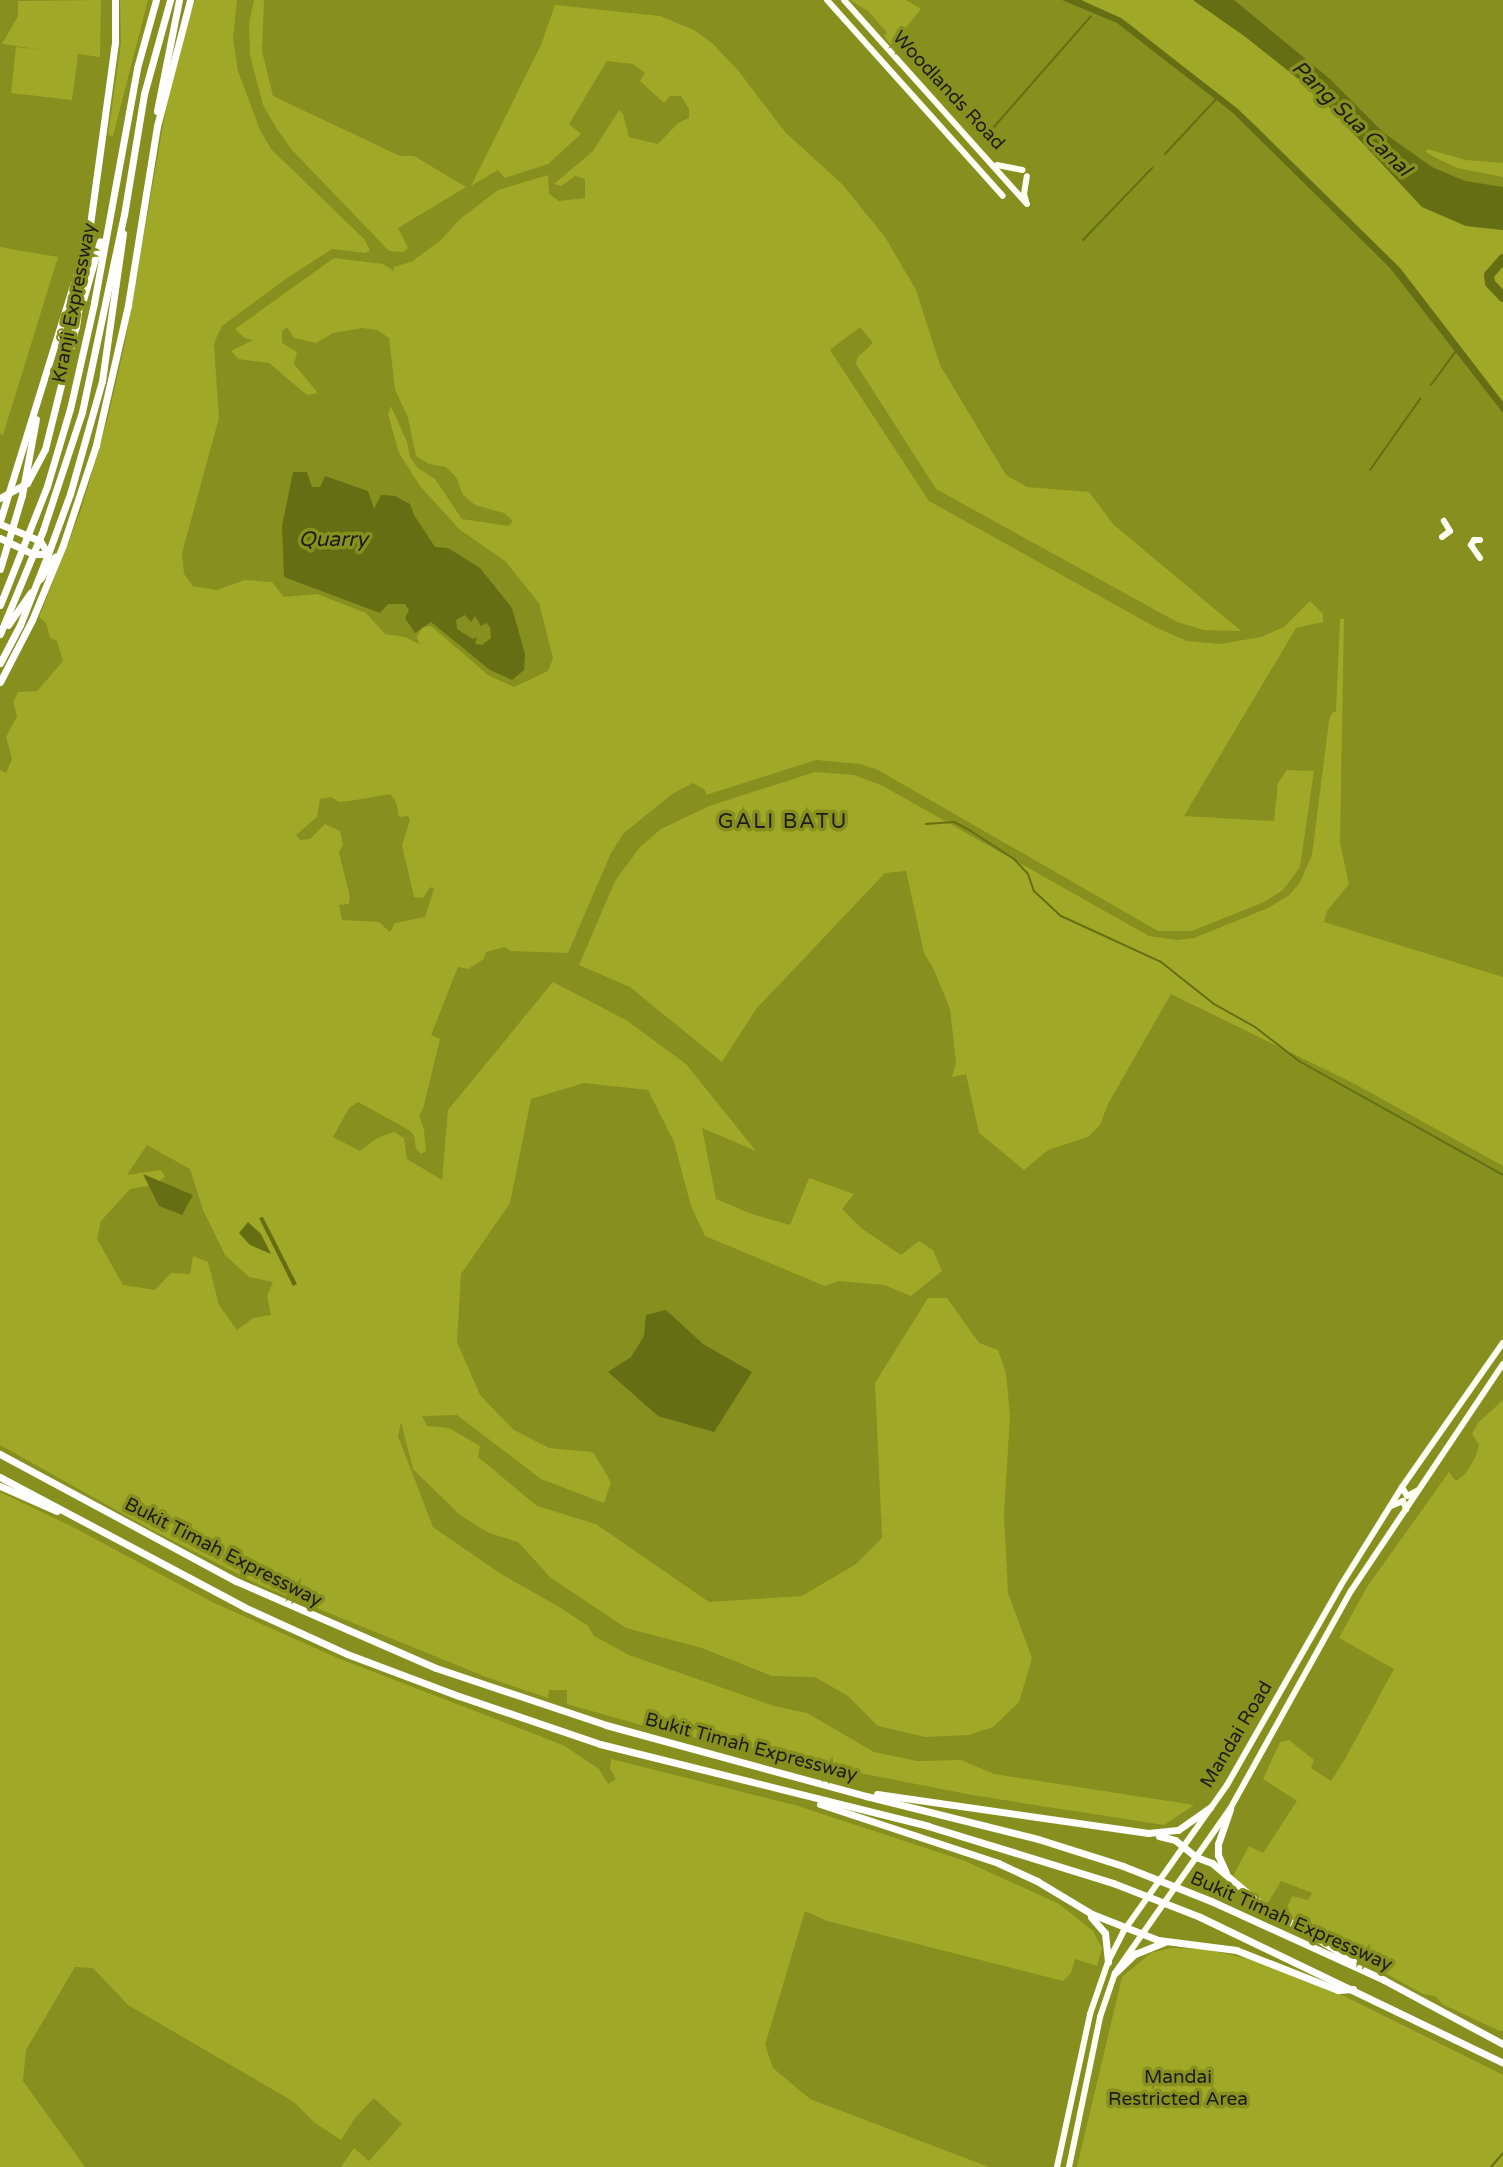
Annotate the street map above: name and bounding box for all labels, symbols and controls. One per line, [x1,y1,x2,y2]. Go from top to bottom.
street label: Woodlands Road [887,27,1009,155]
water label: Pang Sua Canal [1286,56,1416,182]
street label: Kranji Expressway [48,221,102,385]
water label: Quarry [299,527,367,553]
district label: GALI BATU [719,809,847,835]
street label: Bukit Timah Expressway [120,1493,326,1613]
street label: Mandai Road [1196,1677,1278,1793]
street label: Bukit Timah Expressway [642,1709,860,1787]
street label: Bukit Timah Expressway [1187,1867,1395,1977]
park label: Mandai Restricted Area [1108,2067,1248,2111]

